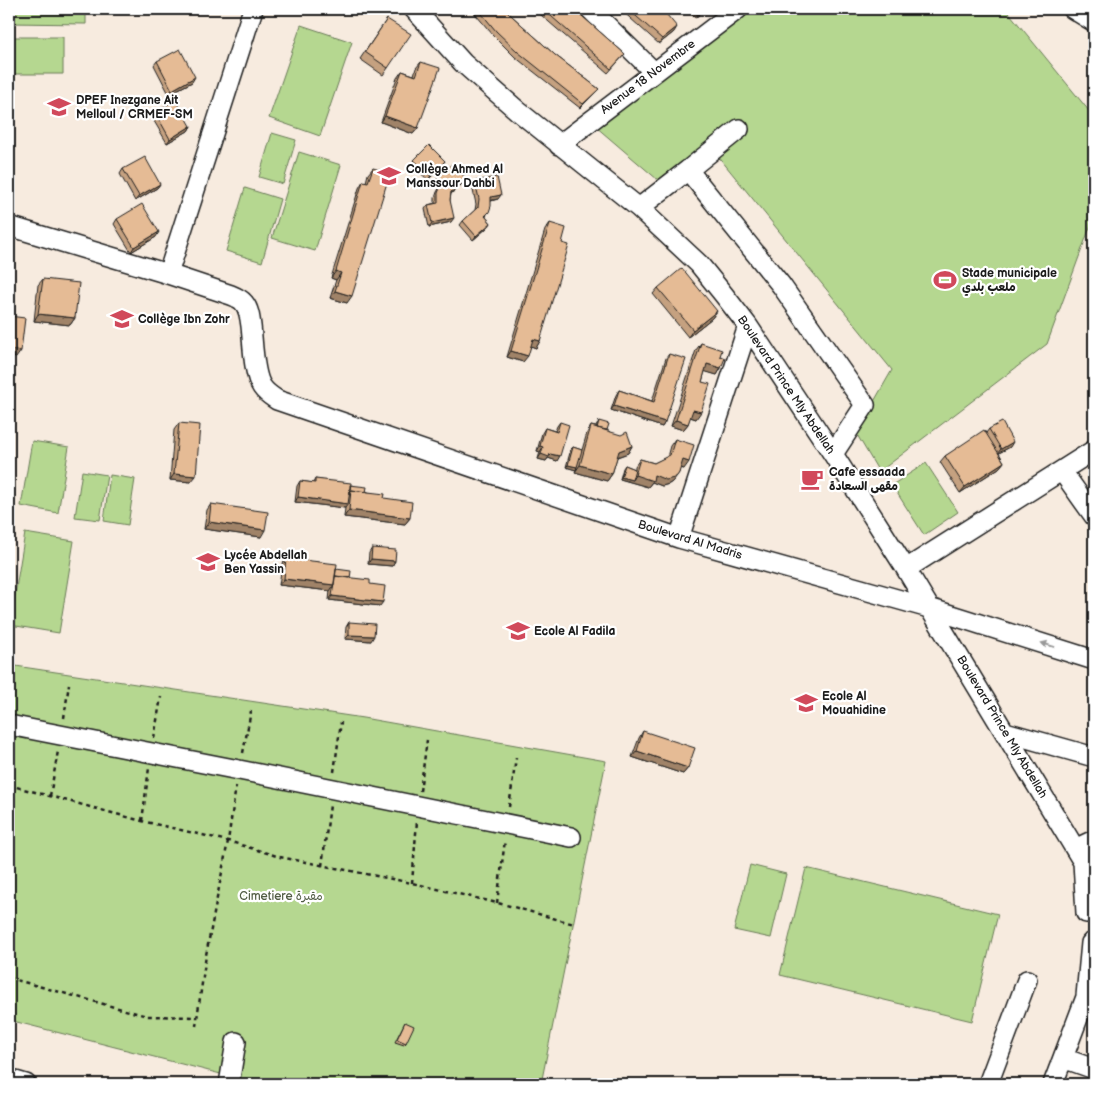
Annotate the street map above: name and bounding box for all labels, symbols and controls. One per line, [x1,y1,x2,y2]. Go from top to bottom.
street label: Avenue 18 Novembre [598,36,698,118]
place label: DPEF Inezgane Ait Melloul / CRMEF-SM [76,93,193,122]
school or university icon: DPEF Inezgane Ait Melloul / CRMEF-SM [46,94,72,120]
place label: Collège Ahmed Al Manssour Dahbi [406,162,503,191]
school or university icon: Collège Ahmed Al Manssour Dahbi [376,163,402,189]
place label: Stade municipale ملعب بلدي [962,266,1057,296]
sports icon: Stade municipale ملعب بلدي [932,267,958,293]
school or university icon: Collège Ibn Zohr [109,306,135,332]
place label: Collège Ibn Zohr [138,312,230,327]
street label: Boulevard Prince Mly Abdellah [734,313,838,457]
place label: Cafe essaada مقهى السعادة [829,465,905,494]
cafe icon: Cafe essaada مقهى السعادة [799,466,825,492]
street label: Boulevard Al Madris [636,517,744,563]
place label: Lycée Abdellah Ben Yassin [224,548,307,577]
school or university icon: Lycée Abdellah Ben Yassin [195,549,221,575]
school or university icon: Ecole Al Fadila [505,618,531,644]
place label: Ecole Al Fadila [534,624,615,639]
one-way arrow [1040,641,1055,649]
street label: Boulevard Prince Mly Abdellah [953,653,1051,801]
place label: Ecole Al Mouahidine [822,689,886,718]
school or university icon: Ecole Al Mouahidine [793,690,819,716]
park label: Cimetiere مقبرة [239,889,323,904]

